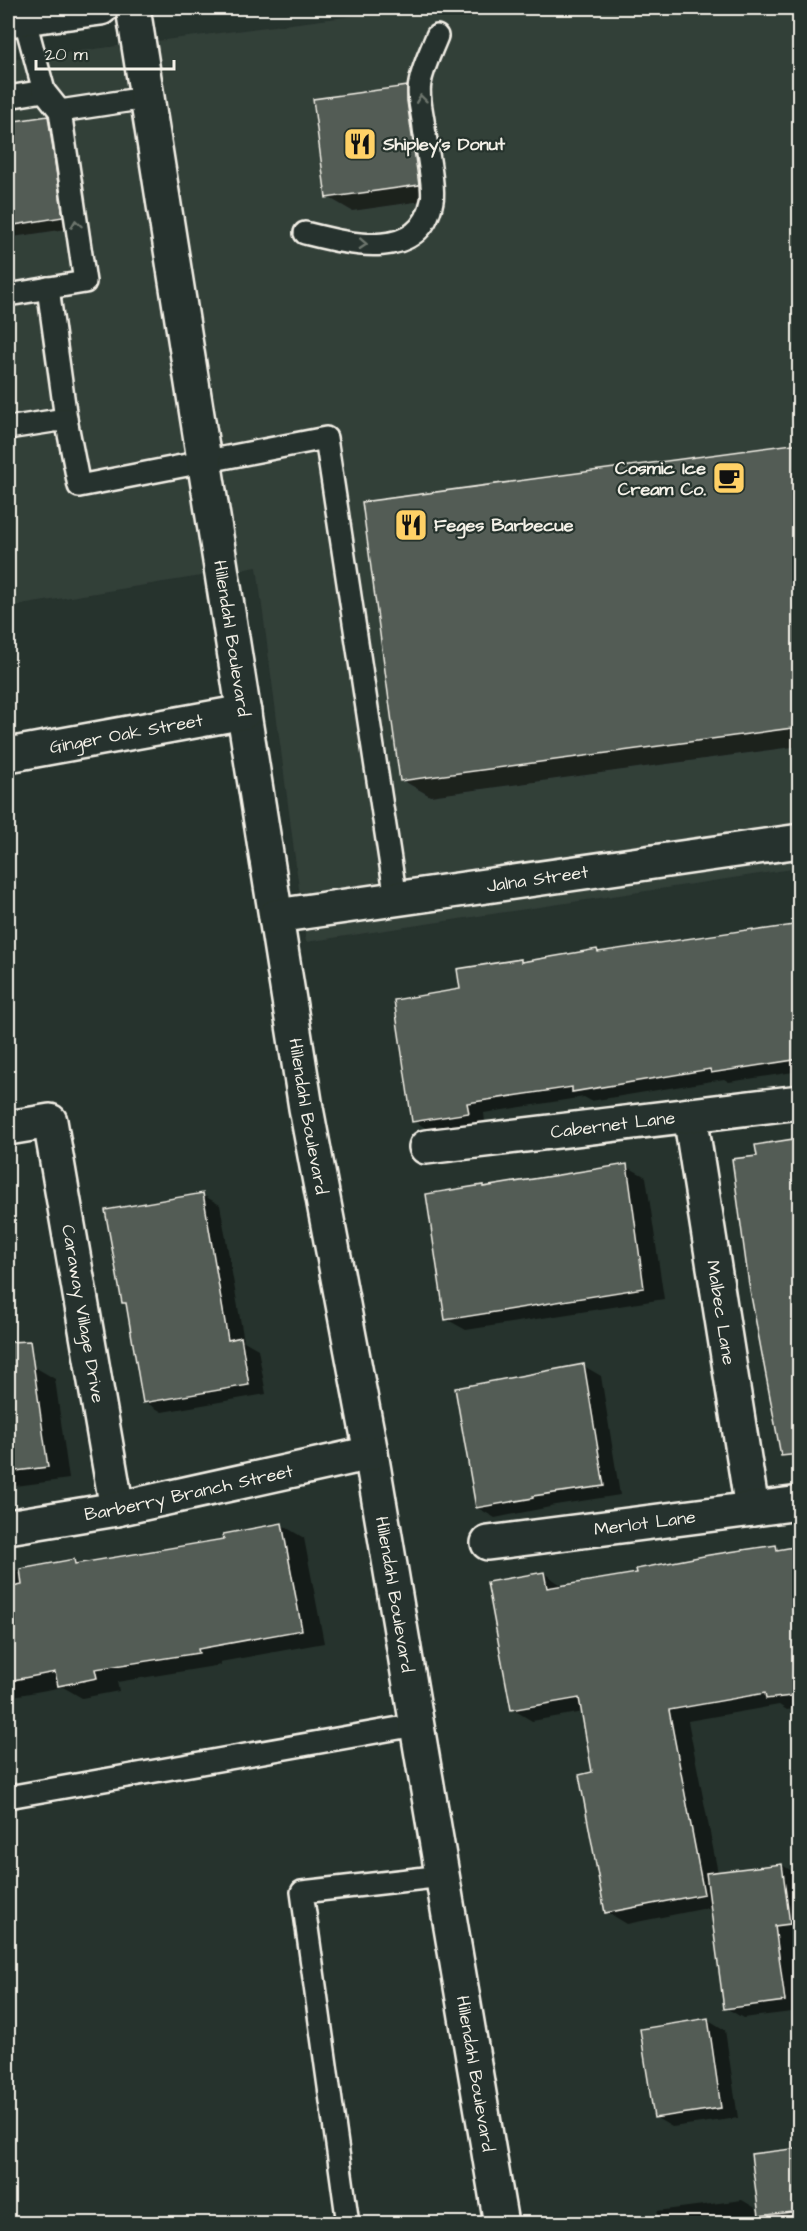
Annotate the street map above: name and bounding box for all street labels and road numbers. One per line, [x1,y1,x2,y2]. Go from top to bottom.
street label: Hillendahl Boulevard [208,558,257,718]
street label: Ginger Oak Street [47,707,205,760]
street label: Jalna Street [485,859,591,898]
street label: Hillendahl Boulevard [283,1036,334,1196]
street label: Cabernet Lane [549,1105,677,1144]
street label: Caraway Village Drive [56,1223,111,1405]
street label: Malbec Lane [701,1258,742,1367]
street label: Barberry Branch Street [83,1458,296,1527]
street label: Merlot Lane [592,1504,697,1542]
street label: Hillendahl Boulevard [369,1515,420,1674]
street label: Hillendahl Boulevard [450,1994,501,2154]

